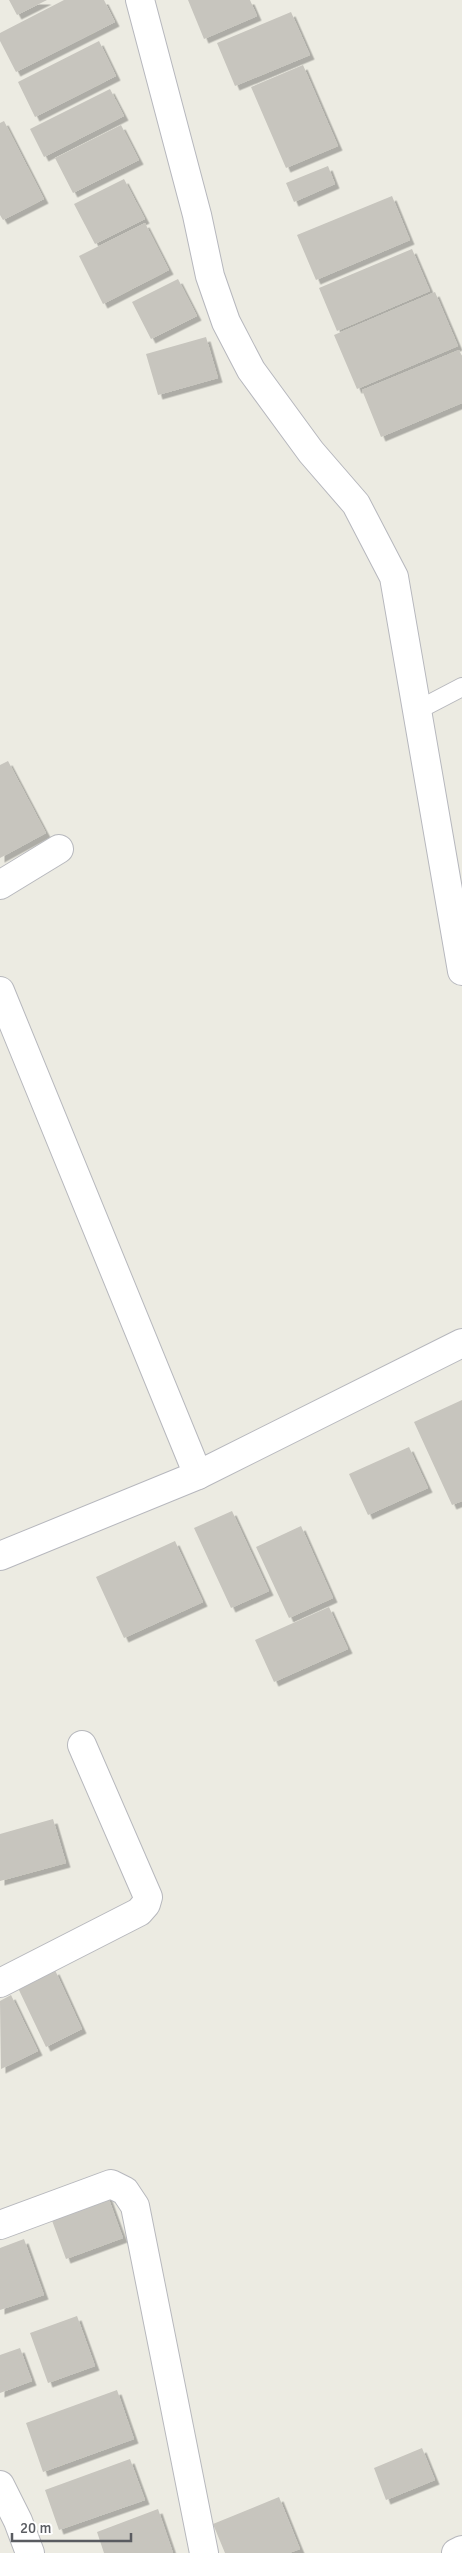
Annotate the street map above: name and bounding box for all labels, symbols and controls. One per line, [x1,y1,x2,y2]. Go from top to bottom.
scale bar [12,2510,131,2542]
text: 20 m [20,2519,51,2537]

